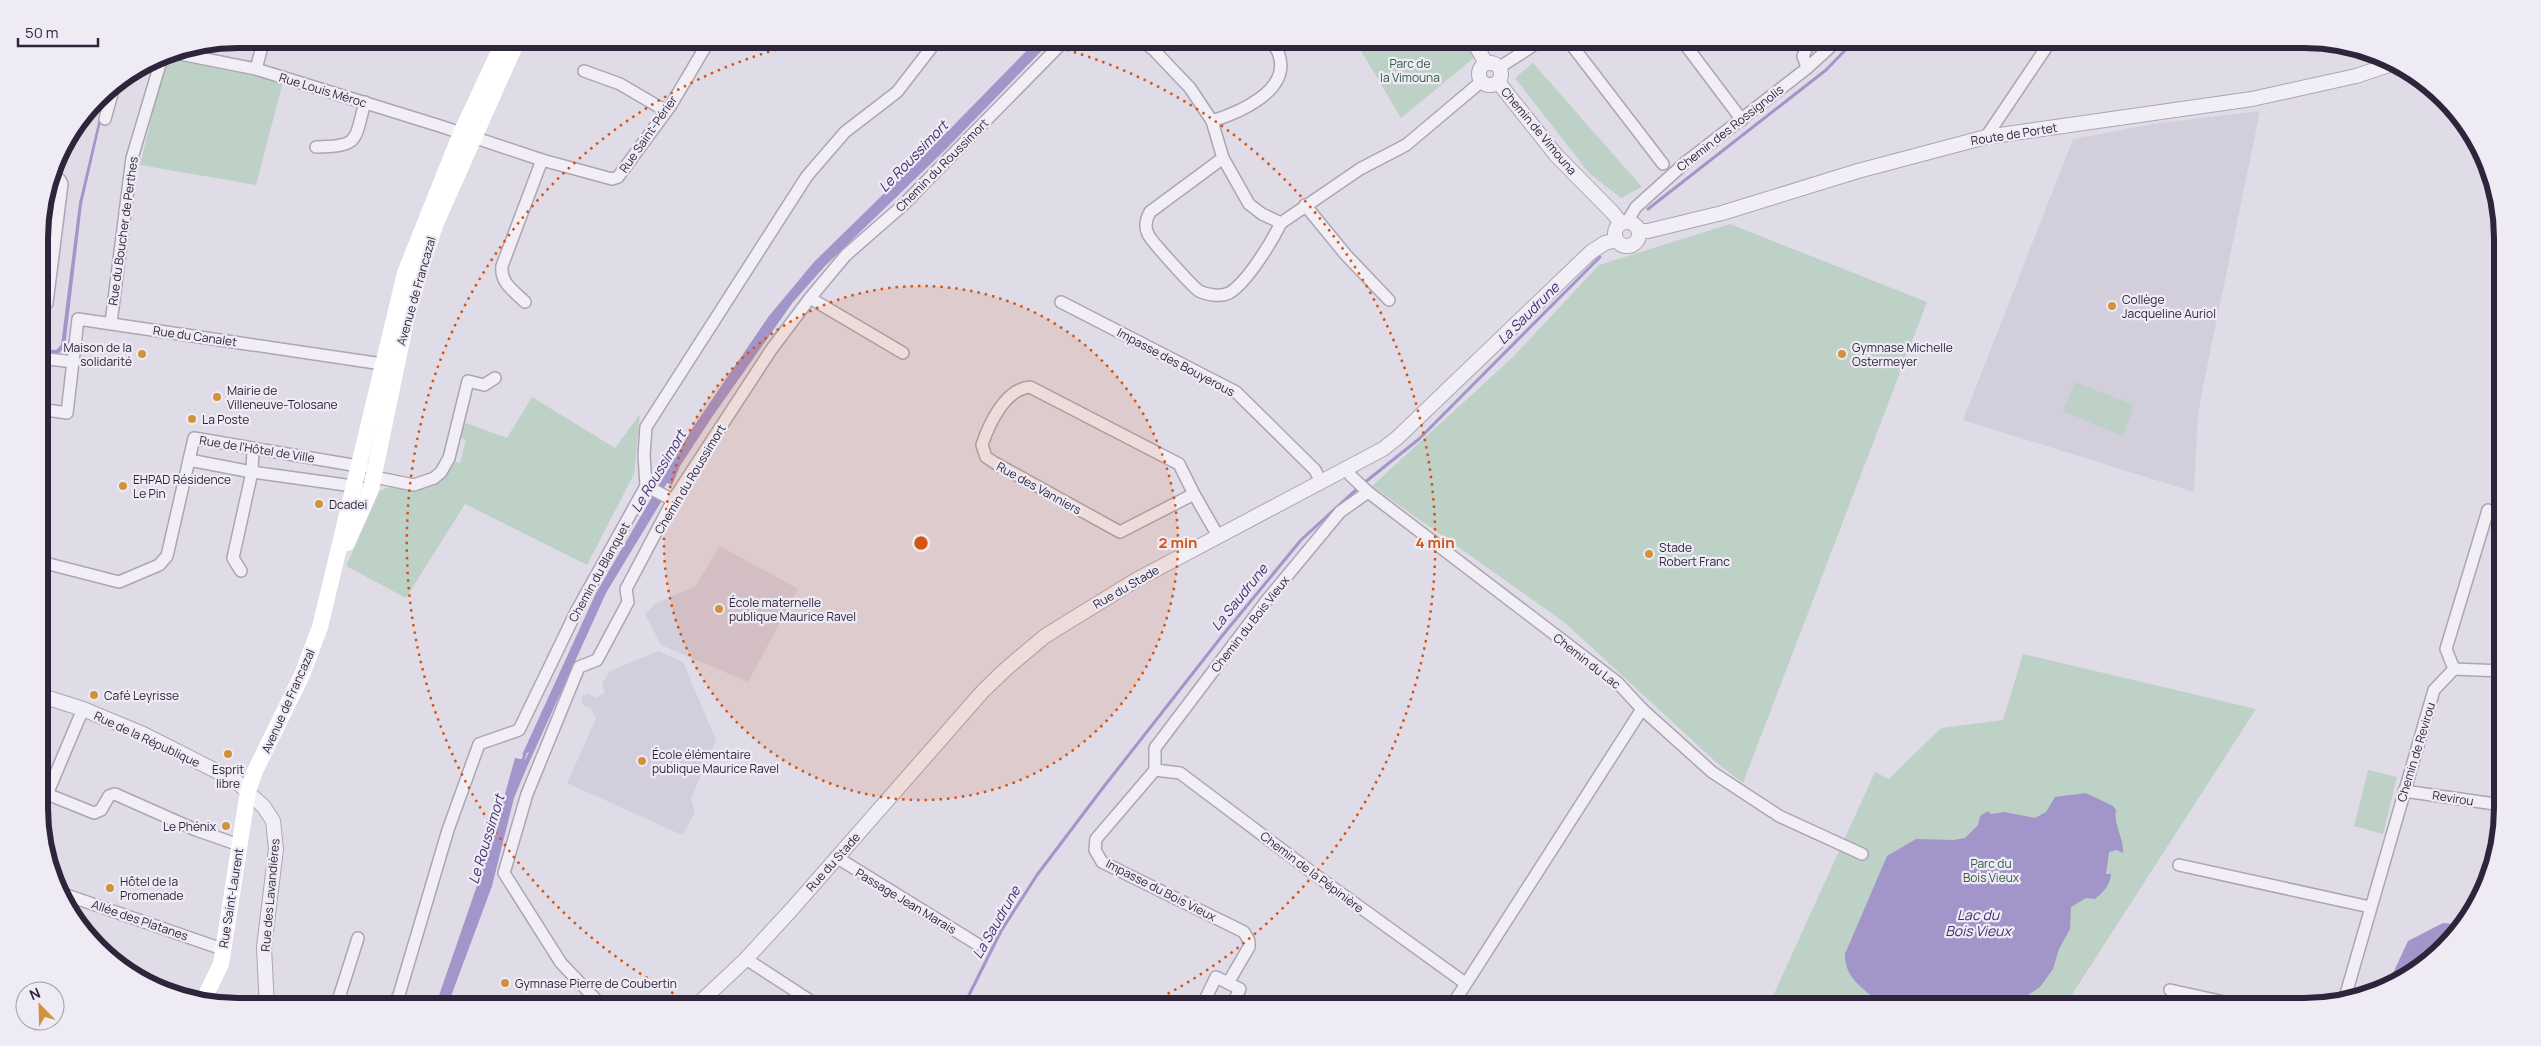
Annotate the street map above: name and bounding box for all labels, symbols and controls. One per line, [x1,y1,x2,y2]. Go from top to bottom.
scale bar [18,15,98,47]
text: 50 m [25,22,59,43]
park label: Parc de la Vimouna [1380,55,1440,86]
street label: Rue Louis Méroc [277,69,369,112]
street label: Chemin des Rossignolis [1673,81,1787,175]
street label: Chemin de Vimouna [1497,84,1581,178]
street label: Rue Saint-Périer [615,91,681,176]
water label: Le Roussimort [874,115,953,196]
street label: Chemin du Roussimort [892,115,992,215]
street label: Route de Portet [1970,119,2059,149]
street label: Rue du Boucher de Perthes [104,155,142,307]
street label: Avenue de Francazal [392,235,440,347]
water label: La Saudrune [1493,277,1564,348]
place label: Collège Jacqueline Auriol [2122,291,2216,322]
marker: Collège Jacqueline Auriol [2106,300,2118,312]
street label: Rue du Canalet [152,322,238,350]
street label: Impasse des Bouyerous [1114,324,1238,400]
place label: Maison de la solidarité [64,339,132,370]
place label: Gymnase Michelle Ostermeyer [1852,339,1953,370]
marker: Maison de la solidarité [136,348,148,360]
marker: Gymnase Michelle Ostermeyer [1836,348,1848,360]
place label: Mairie de Villeneuve-Tolosane [227,382,338,413]
marker: Mairie de Villeneuve-Tolosane [211,391,223,403]
place label: La Poste [202,411,249,428]
marker: La Poste [186,413,198,425]
street label: Chemin du Roussimort [650,421,730,537]
water label: Le Roussimort [626,425,691,515]
street label: Rue de l'Hôtel de Ville [198,431,316,467]
street label: Rue des Vanniers [993,458,1085,518]
place label: EHPAD Résidence Le Pin [133,471,231,502]
marker: EHPAD Résidence Le Pin [117,480,129,492]
place label: Dcadei [329,496,367,513]
marker: Dcadei [313,498,325,510]
street label: Chemin du Blanquet [564,519,634,625]
text: 2 min [1158,532,1198,553]
text: 4 min [1415,532,1455,553]
centre of rings [912,534,930,552]
place label: Stade Robert Franc [1659,539,1730,570]
marker: Stade Robert Franc [1643,548,1655,560]
water label: La Saudrune [1206,559,1272,634]
street label: Rue du Stade [1090,561,1162,613]
street label: Chemin du Bois Vieux [1207,572,1293,676]
place label: École maternelle publique Maurice Ravel [729,594,856,625]
marker: École maternelle publique Maurice Ravel [713,603,725,615]
street label: Chemin du Lac [1550,629,1624,693]
street label: Avenue de Francazal [257,646,319,756]
place label: Café Leyrisse [104,687,179,704]
marker: Café Leyrisse [88,689,100,701]
street label: Chemin de Revirou [2393,700,2439,804]
street label: Rue de la République [91,707,203,771]
place label: École élémentaire publique Maurice Ravel [652,746,779,777]
marker: Esprit libre [222,748,234,760]
marker: École élémentaire publique Maurice Ravel [636,755,648,767]
place label: Esprit libre [212,761,244,792]
street label: Revirou [2431,786,2475,810]
water label: Le Roussimort [463,791,509,886]
place label: Le Phénix [163,818,217,835]
marker: Le Phénix [220,820,232,832]
street label: Chemin de la Pépinière [1257,827,1367,917]
street label: Rue du Stade [802,829,864,895]
street label: Rue des Lavandières [257,838,283,952]
street label: Rue Saint-Laurent [215,847,247,949]
street label: Impasse du Bois Vieux [1103,855,1220,925]
park label: Parc du Bois Vieux [1963,855,2020,886]
street label: Passage Jean Marais [852,864,960,938]
place label: Hôtel de la Promenade [120,873,183,904]
marker: Hôtel de la Promenade [104,882,116,894]
water label: La Saudrune [968,882,1025,962]
street label: Allée des Platanes [89,896,191,944]
water label: Lac du Bois Vieux [1945,905,2013,940]
place label: Gymnase Pierre de Coubertin [515,975,677,992]
marker: Gymnase Pierre de Coubertin [499,977,511,989]
north arrow [15,981,65,1031]
text: N [26,983,43,1004]

